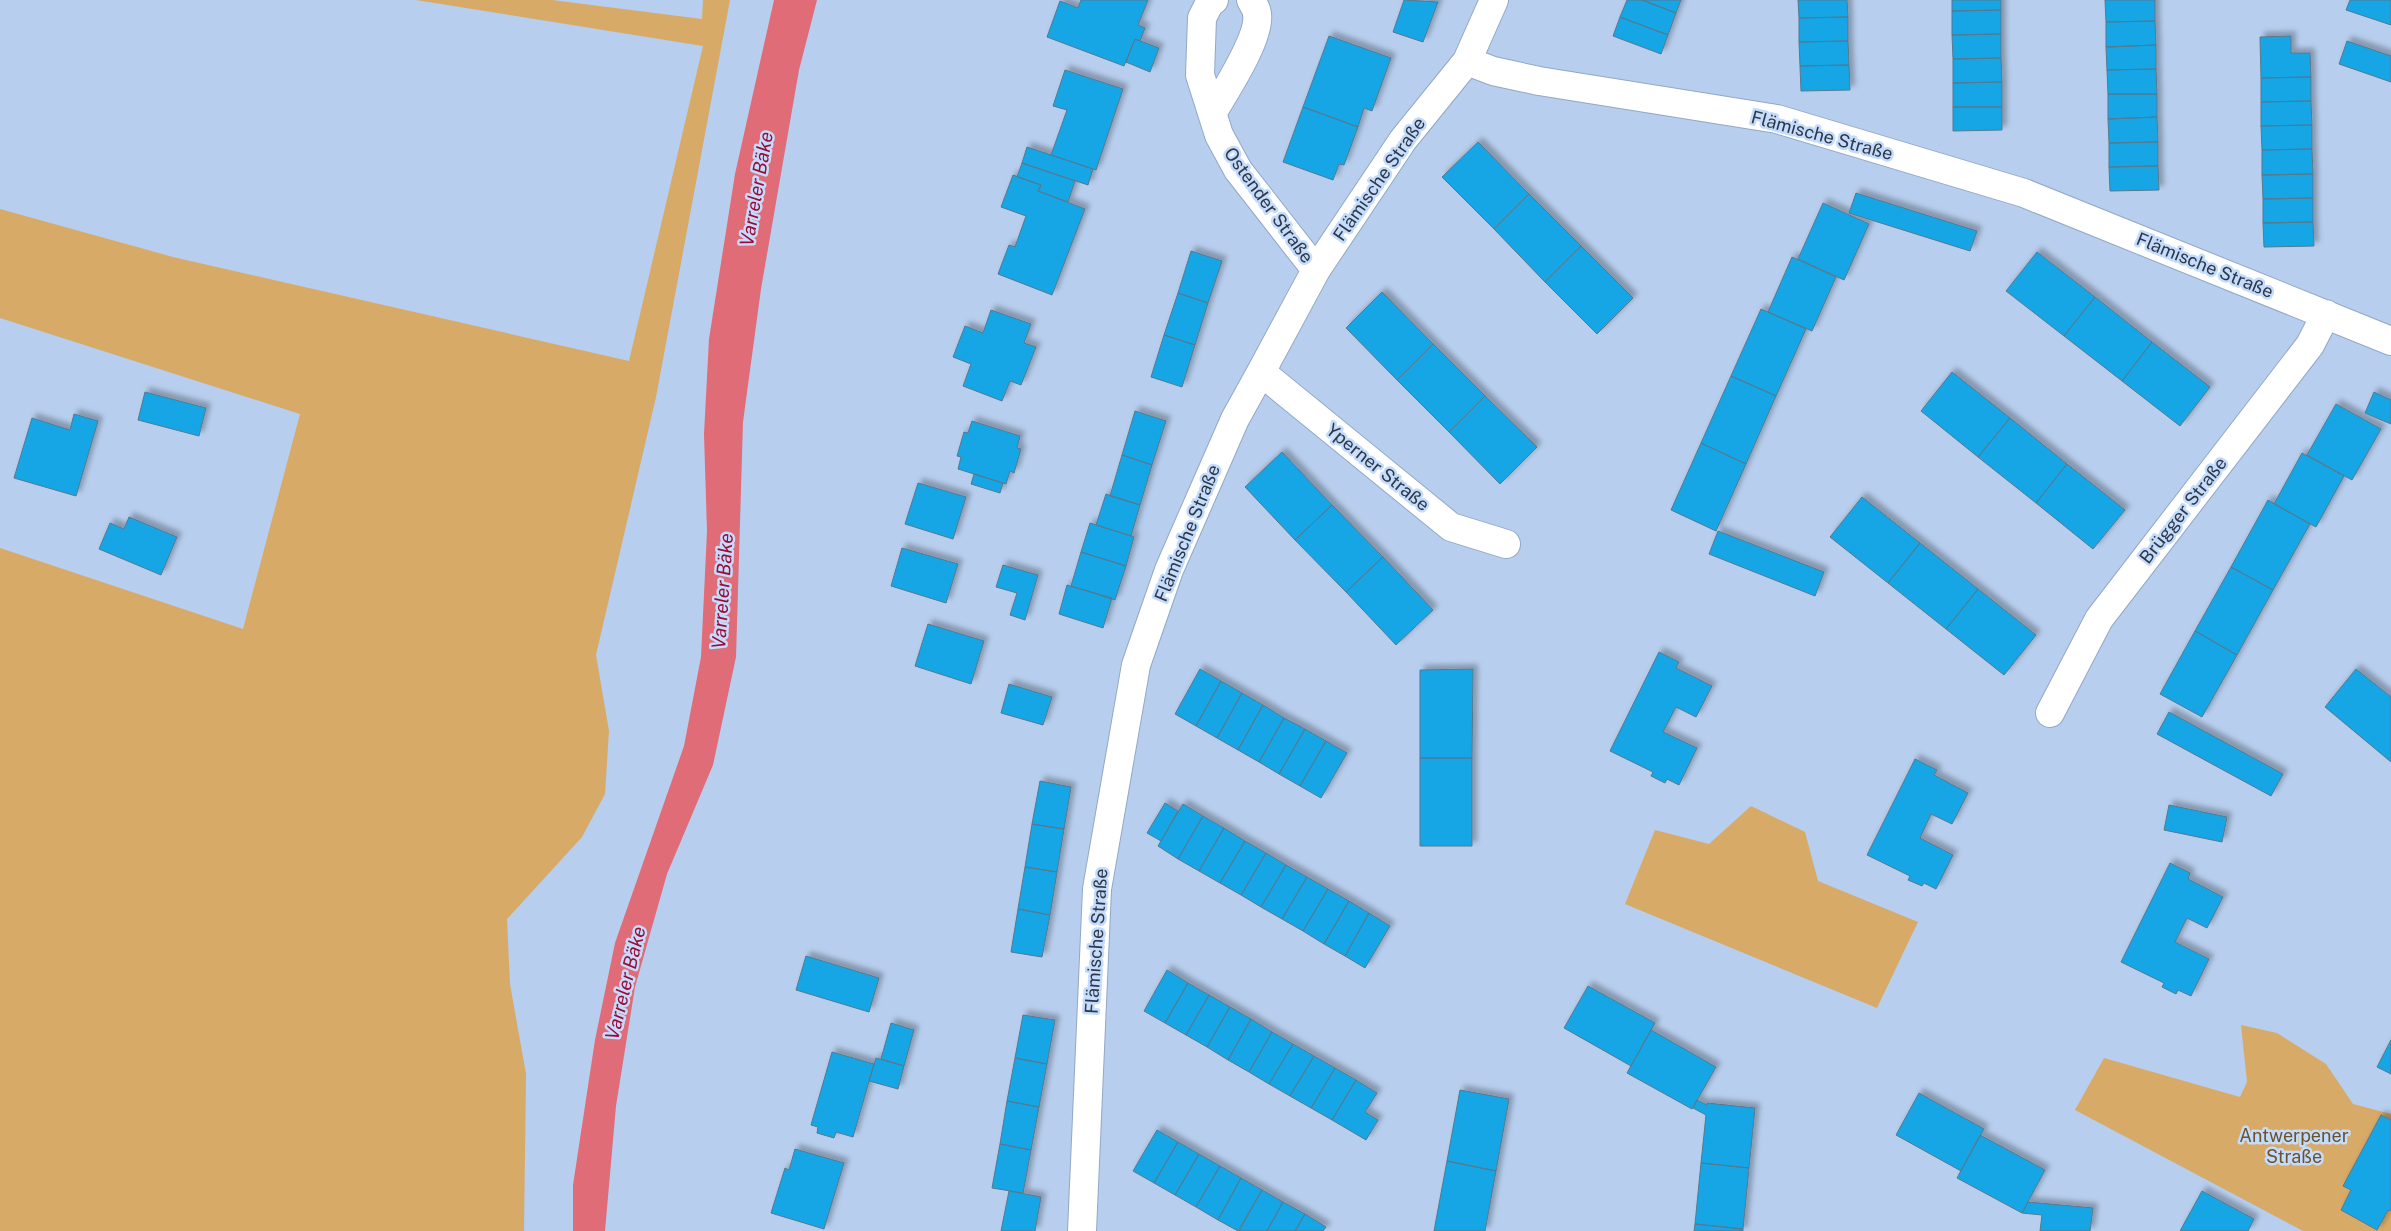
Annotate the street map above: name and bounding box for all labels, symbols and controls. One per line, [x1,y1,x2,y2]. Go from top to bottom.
street label: Flämische Straße [1749,106,1895,164]
street label: Flämische Straße [1329,113,1429,245]
water label: Varreler Bäke [735,130,777,248]
street label: Ostender Straße [1220,143,1318,267]
street label: Flämische Straße [2133,228,2277,302]
street label: Yperner Straße [1322,419,1434,515]
street label: Brügger Straße [2135,453,2231,567]
street label: Flämische Straße [1150,461,1224,605]
water label: Varreler Bäke [707,532,737,650]
street label: Flämische Straße [1080,868,1112,1014]
water label: Varreler Bäke [600,924,650,1042]
park label: Antwerpener Straße [2239,1125,2349,1167]

